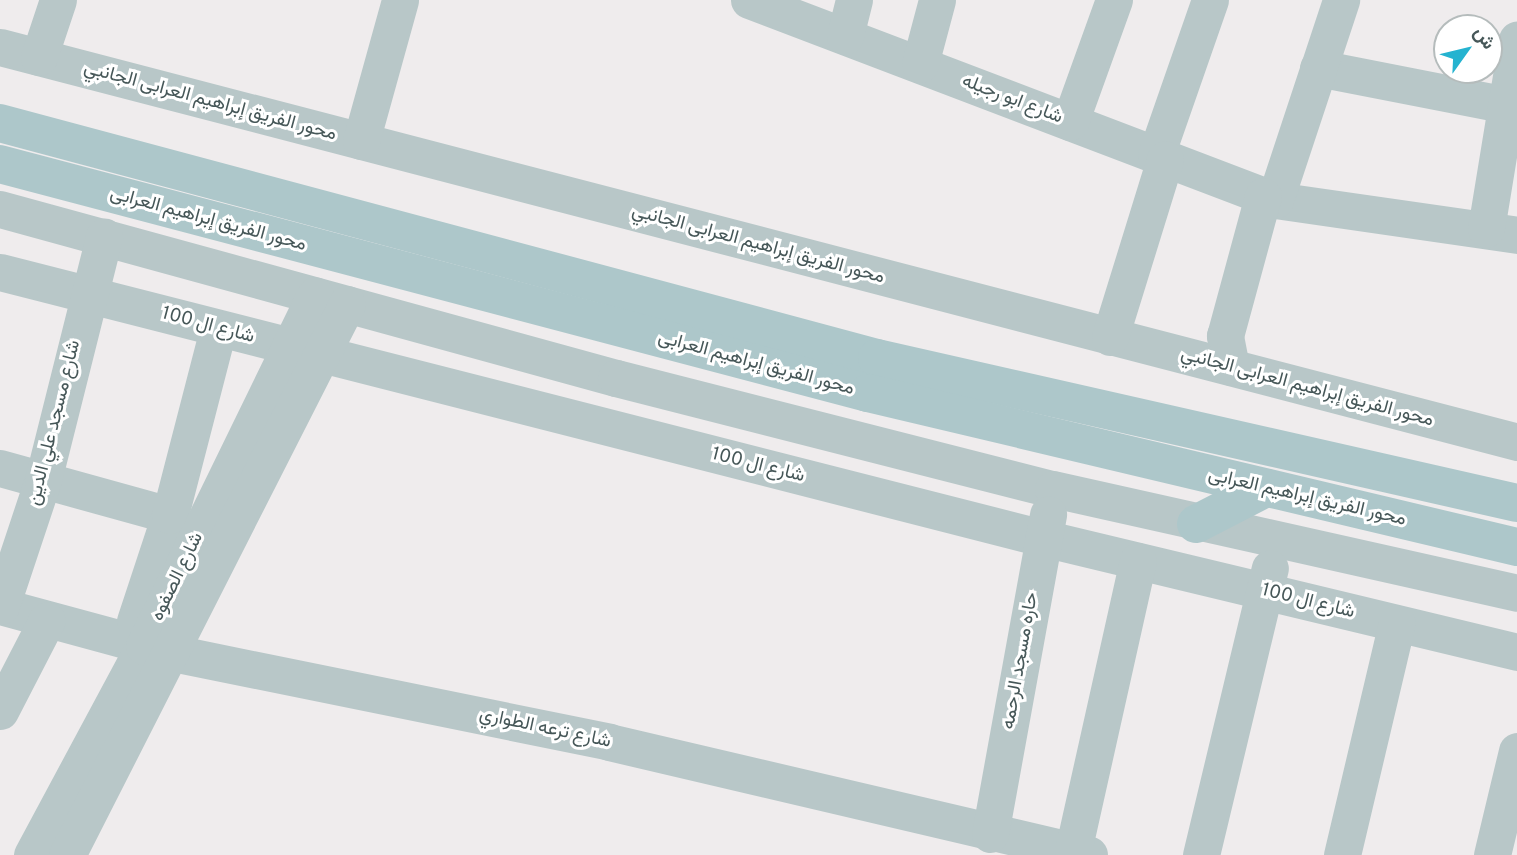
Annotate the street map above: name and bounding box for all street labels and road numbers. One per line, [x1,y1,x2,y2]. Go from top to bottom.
street label: محور الفريق إبراهيم العرابى الجانبي [81,57,339,147]
street label: شارع ابو رجيله [958,70,1066,130]
street label: محور الفريق إبراهيم العرابى [107,183,309,257]
street label: محور الفريق إبراهيم العرابى الجانبي [629,200,887,290]
street label: شارع ال 100 [159,303,257,349]
street label: محور الفريق إبراهيم العرابى [655,327,857,401]
street label: شارع مسجد علي الدين [23,338,87,508]
street label: محور الفريق إبراهيم العرابى الجانبي [1178,343,1436,433]
street label: شارع ال 100 [709,443,807,489]
street label: محور الفريق إبراهيم العرابى [1206,464,1408,532]
street label: شارع الصفوه [147,529,209,625]
street label: شارع ال 100 [1259,579,1357,625]
street label: حاره مسجد الرحمه [998,591,1044,731]
street label: شارع ترعه الطواري [477,704,613,754]

